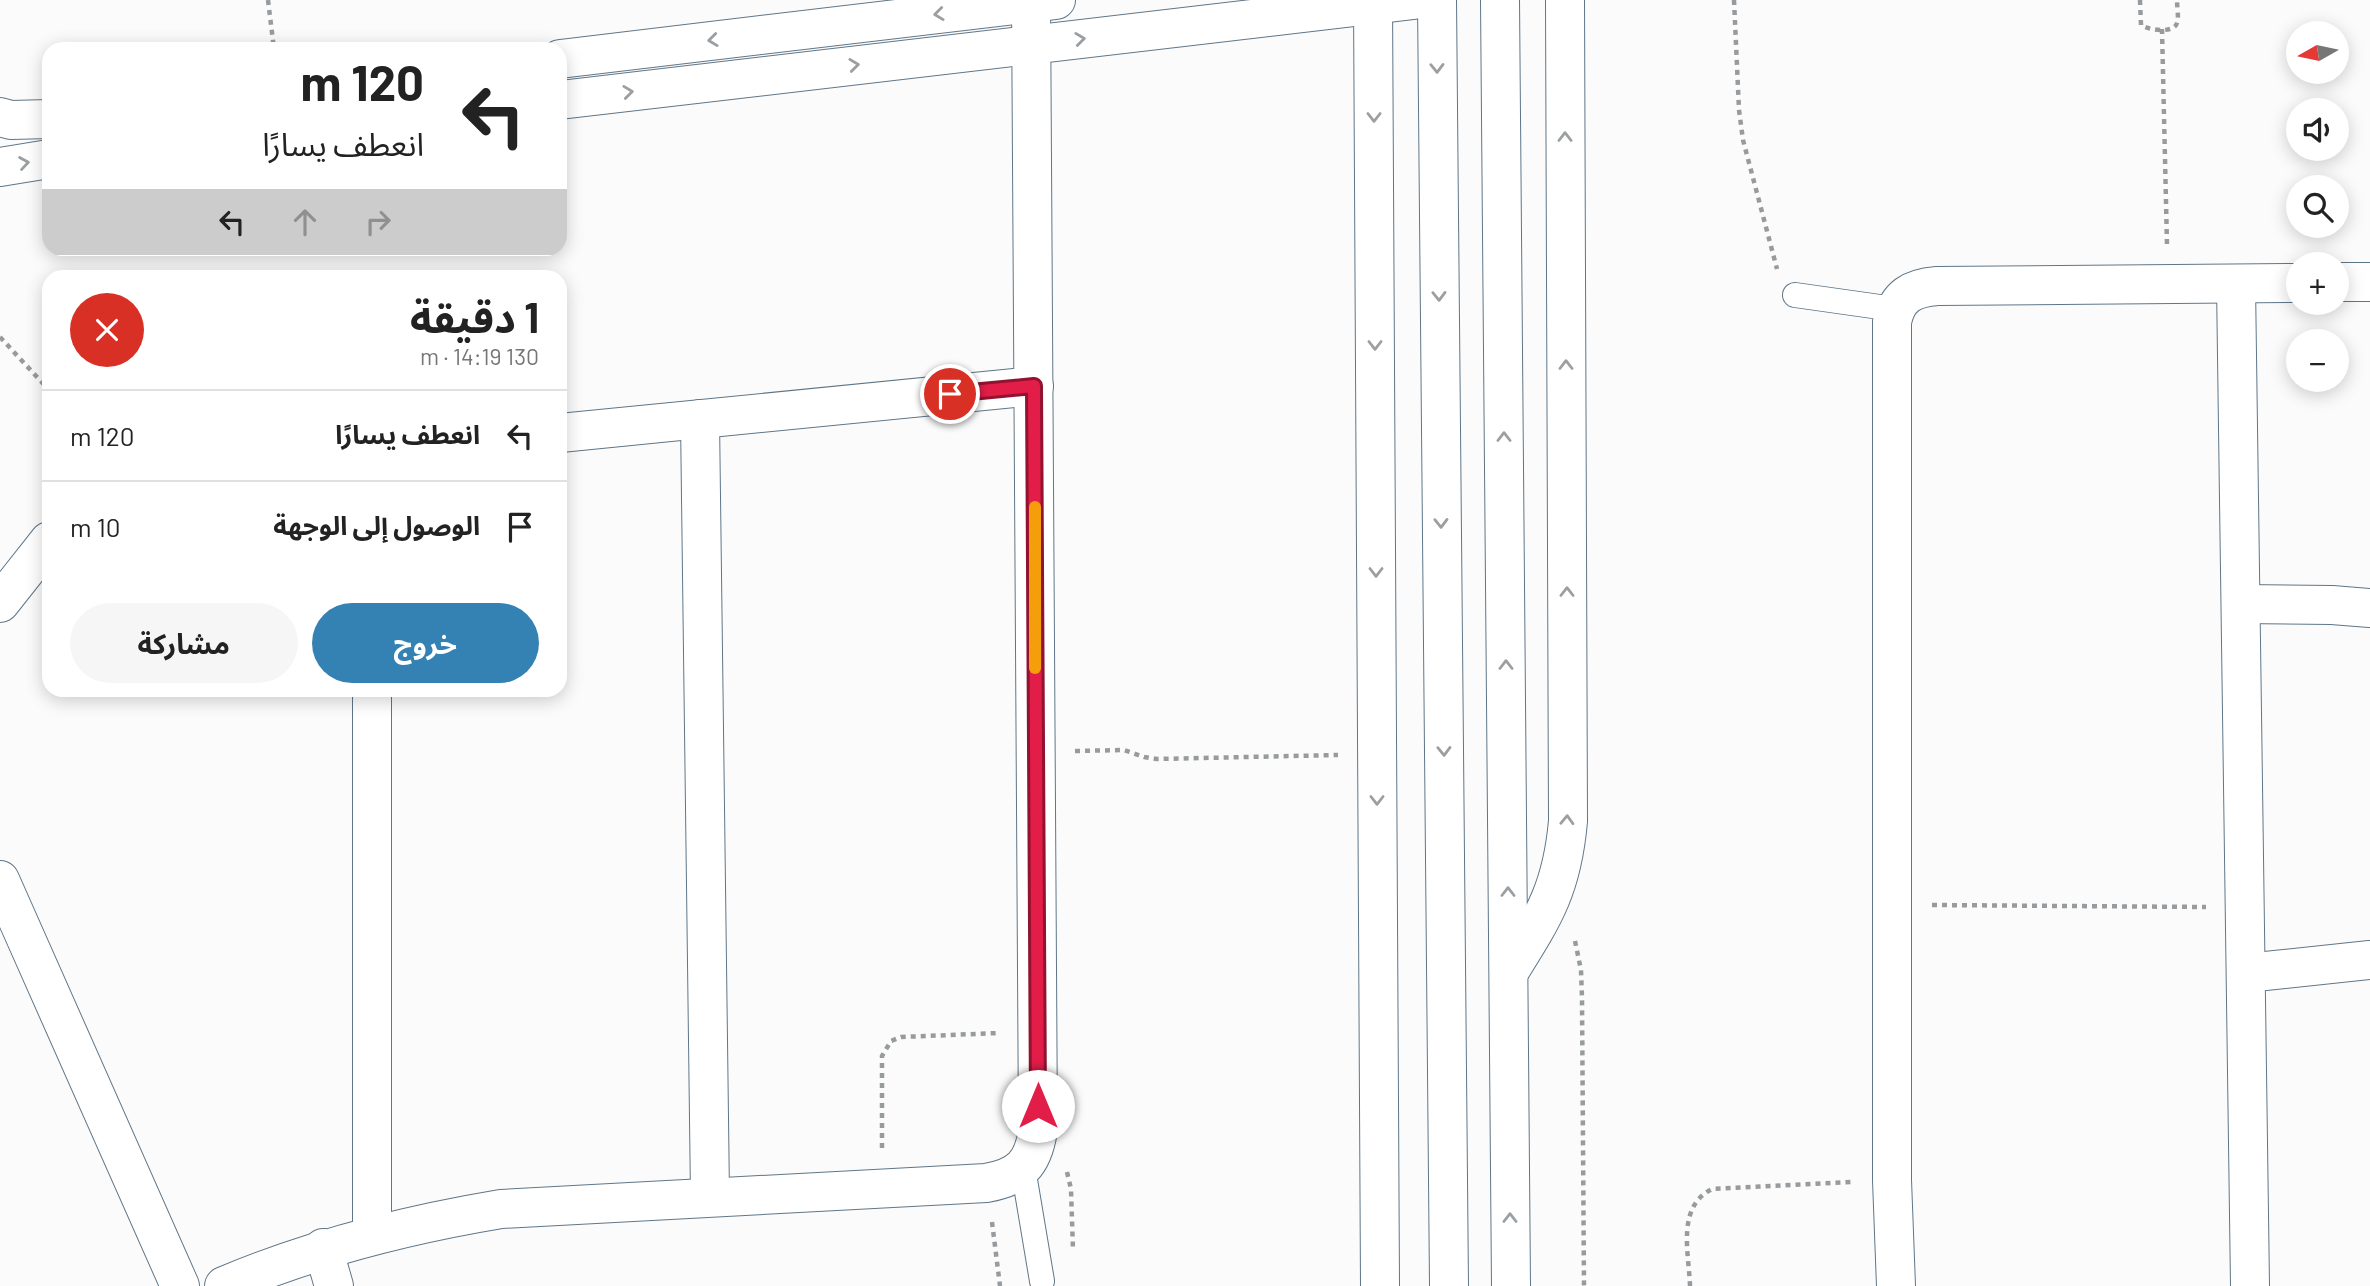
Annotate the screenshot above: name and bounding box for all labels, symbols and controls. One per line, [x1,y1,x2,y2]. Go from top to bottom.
one-way arrow [934,6,945,21]
north arrow [2286,21,2348,84]
map controls [2286,21,2349,392]
one-way arrow [1074,32,1086,47]
one-way arrow [708,33,719,48]
text: 120 m [301,52,424,111]
one-way arrow [848,58,860,73]
one-way arrow [1429,63,1445,74]
icon: left [448,70,539,161]
one-way arrow [622,84,634,99]
button: sound [2286,98,2349,161]
one-way arrow [1366,112,1382,123]
text: انعطف يسارًا [262,124,424,162]
one-way arrow [1557,131,1573,142]
one-way arrow [19,156,30,171]
button: search [2286,175,2349,238]
icon: left [213,203,251,241]
icon: ahead [286,203,324,241]
icon: right [359,203,397,241]
button: + [2286,252,2349,315]
text: 1 دقيقة [410,291,539,341]
one-way arrow [1431,291,1447,301]
button: close [70,293,144,367]
button: − [2286,329,2349,392]
one-way arrow [1367,340,1383,350]
text: 130 m · 14:19 [420,342,539,370]
one-way arrow [1558,359,1574,369]
pin [920,364,980,424]
icon: arrive [931,375,969,413]
icon: left [501,417,539,455]
text: انعطف يسارًا [335,418,480,449]
text: 120 m [70,420,134,451]
one-way arrow [1496,432,1512,442]
icon: arrive [501,508,539,546]
text: الوصول إلى الوجهة [273,509,480,540]
text: 10 m [70,511,121,542]
one-way arrow [1434,518,1449,529]
one-way arrow [1368,567,1384,578]
one-way arrow [1559,586,1575,597]
button: مشاركة [70,603,298,683]
button: خروج [312,603,539,683]
one-way arrow [1498,659,1514,670]
one-way arrow [1436,745,1451,756]
one-way arrow [1369,795,1385,805]
one-way arrow [1560,814,1575,825]
one-way arrow [1500,887,1516,897]
position arrow [1001,1069,1075,1143]
one-way arrow [1502,1212,1518,1223]

